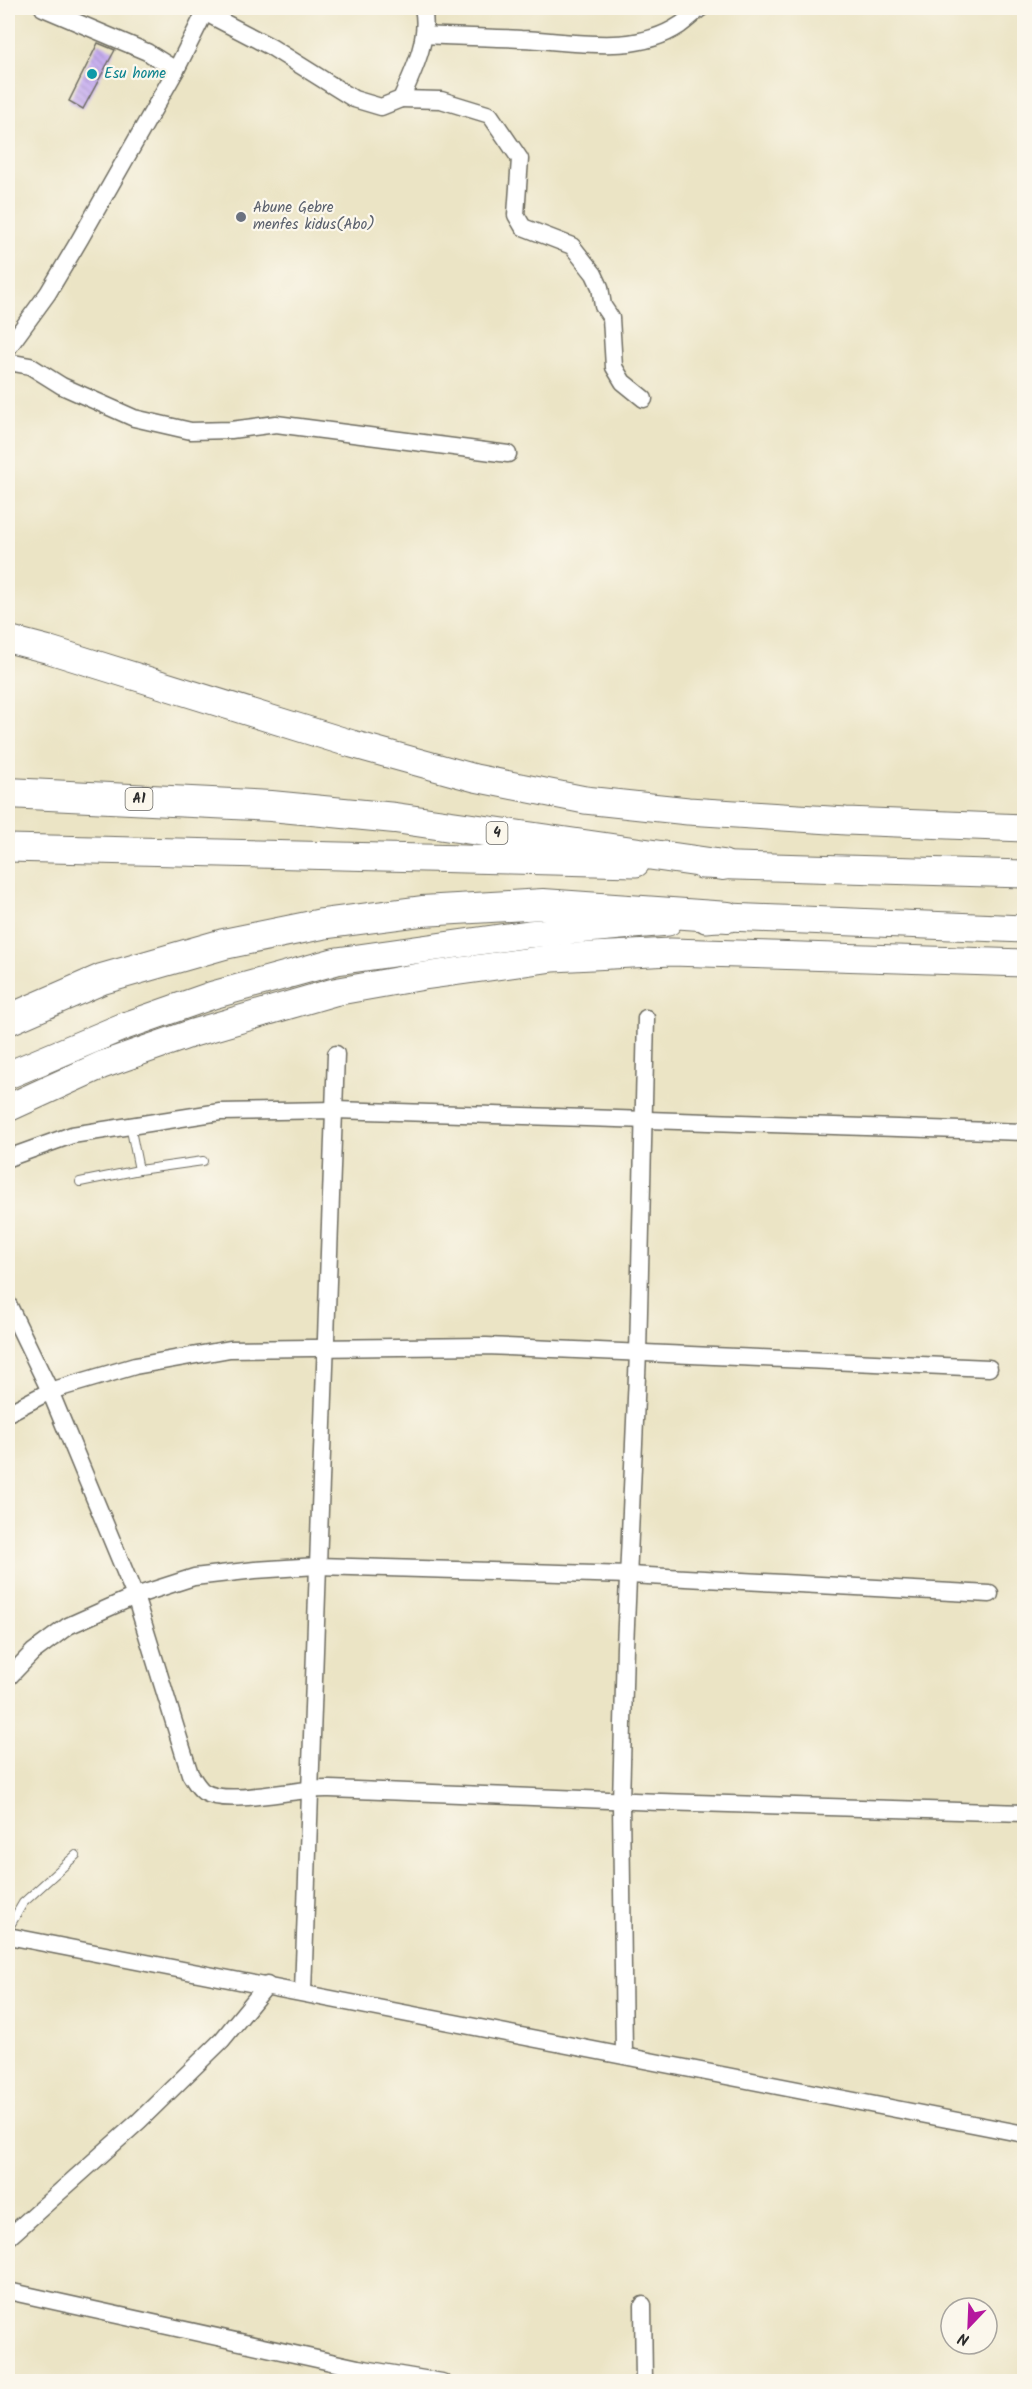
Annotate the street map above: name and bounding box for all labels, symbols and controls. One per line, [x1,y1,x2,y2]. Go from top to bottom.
place label: Esu home [104,62,166,86]
marker: Esu home [85,67,99,81]
place label: Abune Gebre menfes kidus(Abo) [253,196,375,237]
marker: Abune Gebre menfes kidus(Abo) [234,210,248,224]
road number: A1 [126,788,152,810]
road number: 4 [486,822,508,844]
north arrow [939,2296,999,2356]
text: N [954,2325,973,2352]

